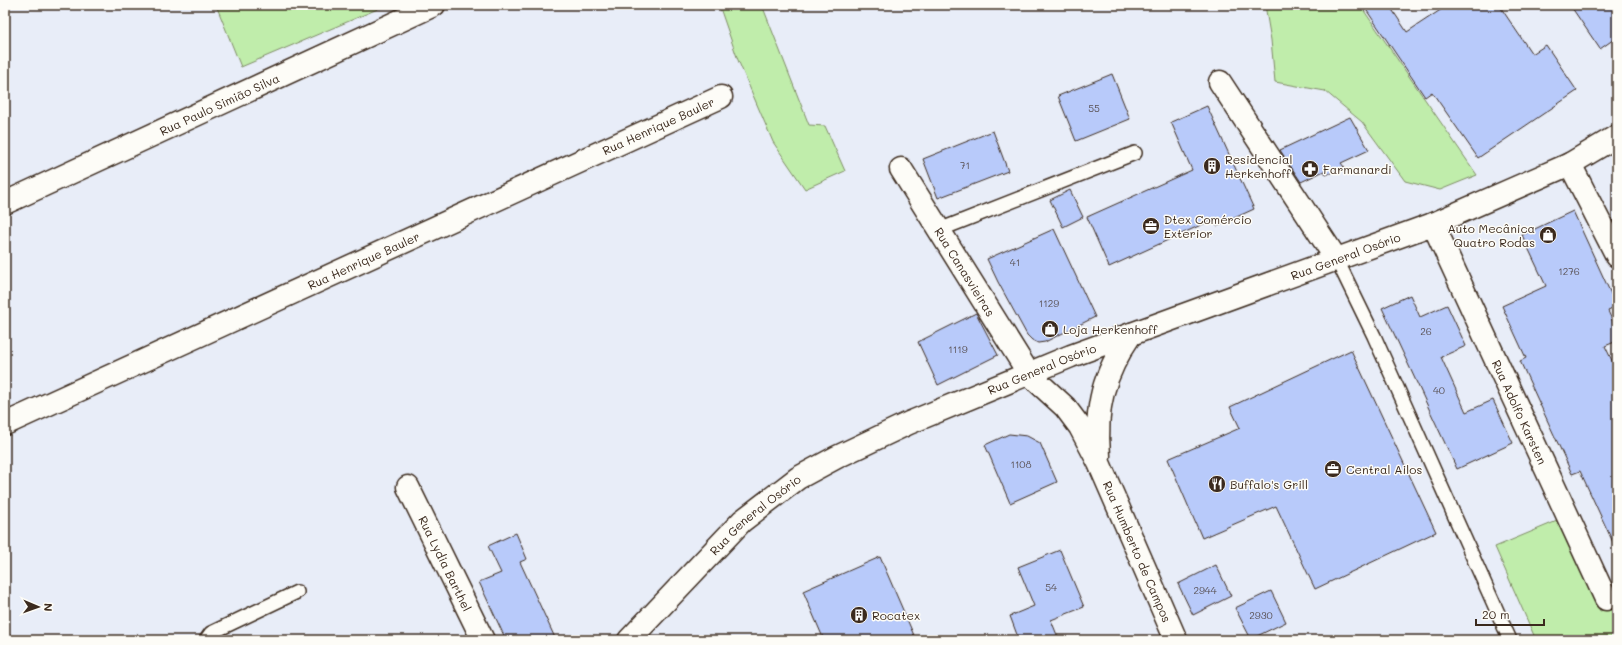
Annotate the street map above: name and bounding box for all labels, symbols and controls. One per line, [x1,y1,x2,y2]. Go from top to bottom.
street label: Rua Paulo Simião Silva [157,69,282,139]
street label: Rua Henrique Bauler [600,93,717,158]
house number: 55 [1088,101,1100,115]
place label: Residencial Herkenhoff [1225,151,1293,181]
building icon: Residencial Herkenhoff [1202,156,1222,176]
house number: 71 [960,158,970,172]
pharmacy icon: Farmanardi [1300,159,1320,179]
place label: Farmanardi [1323,161,1392,177]
place label: Dtex Comércio Exterior [1164,211,1251,241]
office icon: Dtex Comércio Exterior [1141,216,1161,236]
place label: Auto Mecânica Quatro Rodas [1448,220,1535,250]
street label: Rua Canasvieiras [931,224,999,319]
shop icon: Auto Mecânica Quatro Rodas [1538,225,1558,245]
street label: Rua Henrique Bauler [305,228,422,293]
street label: Rua General Osório [1288,229,1403,283]
house number: 41 [1010,255,1020,269]
house number: 1276 [1558,264,1580,278]
house number: 1129 [1039,296,1059,310]
shop icon: Loja Herkenhoff [1040,319,1060,339]
place label: Loja Herkenhoff [1063,321,1158,337]
house number: 26 [1420,324,1432,338]
street label: Rua General Osório [985,340,1098,398]
house number: 1119 [948,342,968,356]
street label: Rua Adolfo Karsten [1489,357,1551,467]
house number: 40 [1433,383,1445,397]
house number: 1108 [1010,457,1032,471]
office icon: Central Ailos [1323,459,1343,479]
place label: Central Ailos [1346,461,1422,477]
street label: Rua General Osório [706,471,804,558]
restaurant icon: Buffalo's Grill [1207,474,1227,494]
place label: Buffalo's Grill [1230,476,1308,492]
street label: Rua Humberto de Campos [1100,478,1175,625]
street label: Rua Lydia Barthel [415,513,476,614]
house number: 54 [1045,580,1057,594]
house number: 2944 [1193,583,1217,597]
north arrow [18,587,58,627]
scale bar [1476,601,1544,627]
text: N [41,603,56,612]
building icon: Rocatex [849,605,869,625]
text: 20 m [1482,606,1510,622]
place label: Rocatex [872,607,920,623]
house number: 2930 [1249,608,1273,622]

